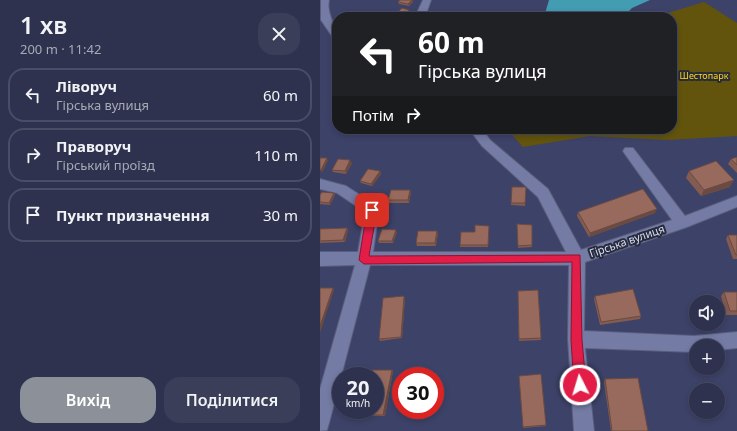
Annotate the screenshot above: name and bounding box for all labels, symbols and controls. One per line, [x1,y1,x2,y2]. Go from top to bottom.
text: 1 хв [20,8,67,41]
button: close [258,13,300,55]
text: 60 m [418,23,485,61]
icon: left [352,28,404,80]
text: 200 m · 11:42 [20,40,101,58]
text: Гірська вулиця [418,59,547,83]
park label: Шестопарк [680,69,729,82]
text: Ліворуч [56,76,117,96]
icon: left [22,84,44,106]
text: 60 m [263,85,298,105]
text: Гірська вулиця [56,96,149,114]
icon: right [402,104,424,126]
text: Потім [352,105,394,125]
text: Праворуч [56,136,131,156]
icon: right [22,144,44,166]
text: 110 m [254,145,298,165]
text: Гірський проїзд [56,156,155,174]
pin [355,193,389,227]
icon: arrive [361,199,383,221]
icon: arrive [22,204,44,226]
text: Пункт призначення [56,205,210,225]
text: 30 m [263,205,298,225]
street label: Гірська вулиця [587,221,666,260]
map controls [689,295,725,419]
button: sound [689,295,725,331]
button: + [689,339,725,375]
position arrow [559,364,601,406]
speed limit sign: 30 [392,367,444,419]
text: 20 [347,374,369,401]
button: Вихід [20,377,156,423]
button: Поділитися [164,377,300,423]
button: − [689,383,725,419]
text: km/h [346,396,370,410]

